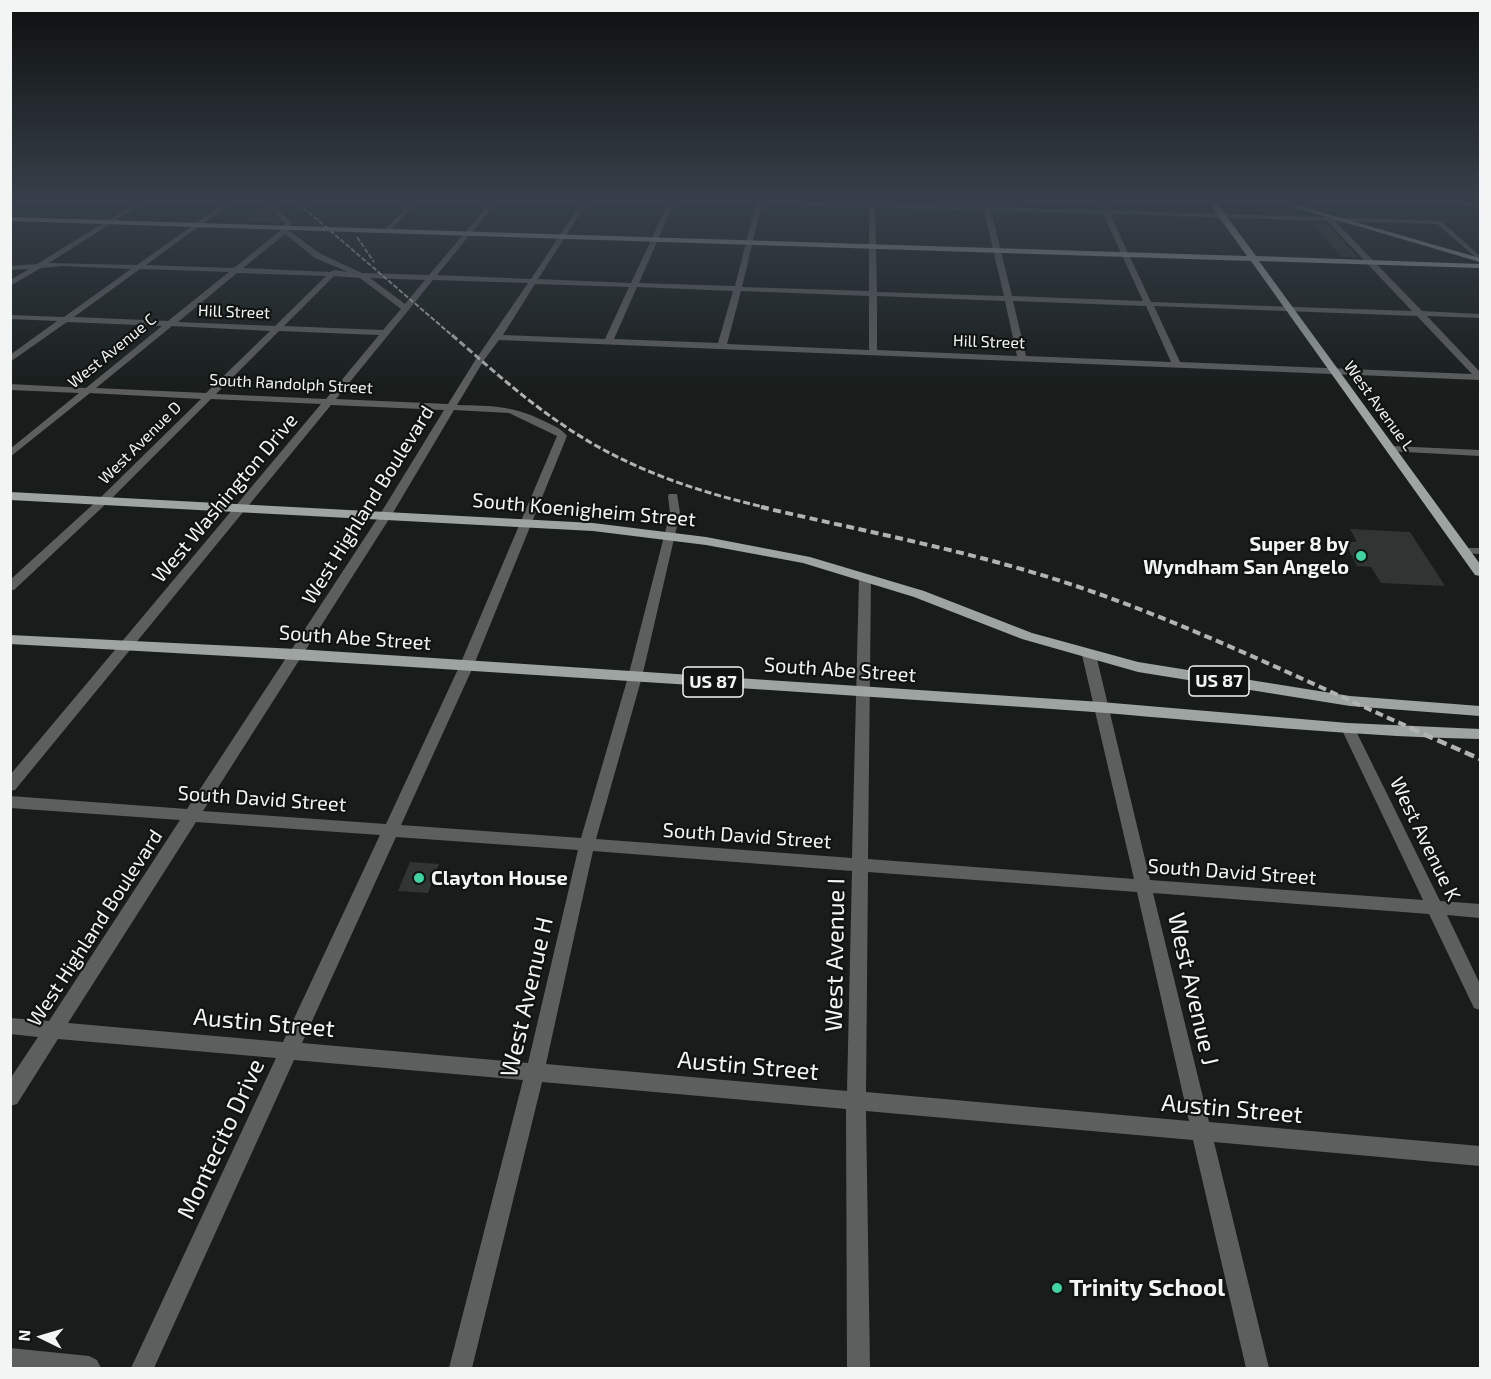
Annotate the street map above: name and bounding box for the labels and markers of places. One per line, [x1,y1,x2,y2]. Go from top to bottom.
place label: Super 8 by Wyndham San Angelo [1143,532,1349,579]
marker: Super 8 by Wyndham San Angelo [1354,549,1368,563]
place label: Clayton House [431,866,568,890]
marker: Clayton House [412,871,426,885]
place label: Trinity School [1069,1274,1225,1302]
marker: Trinity School [1050,1281,1064,1295]

